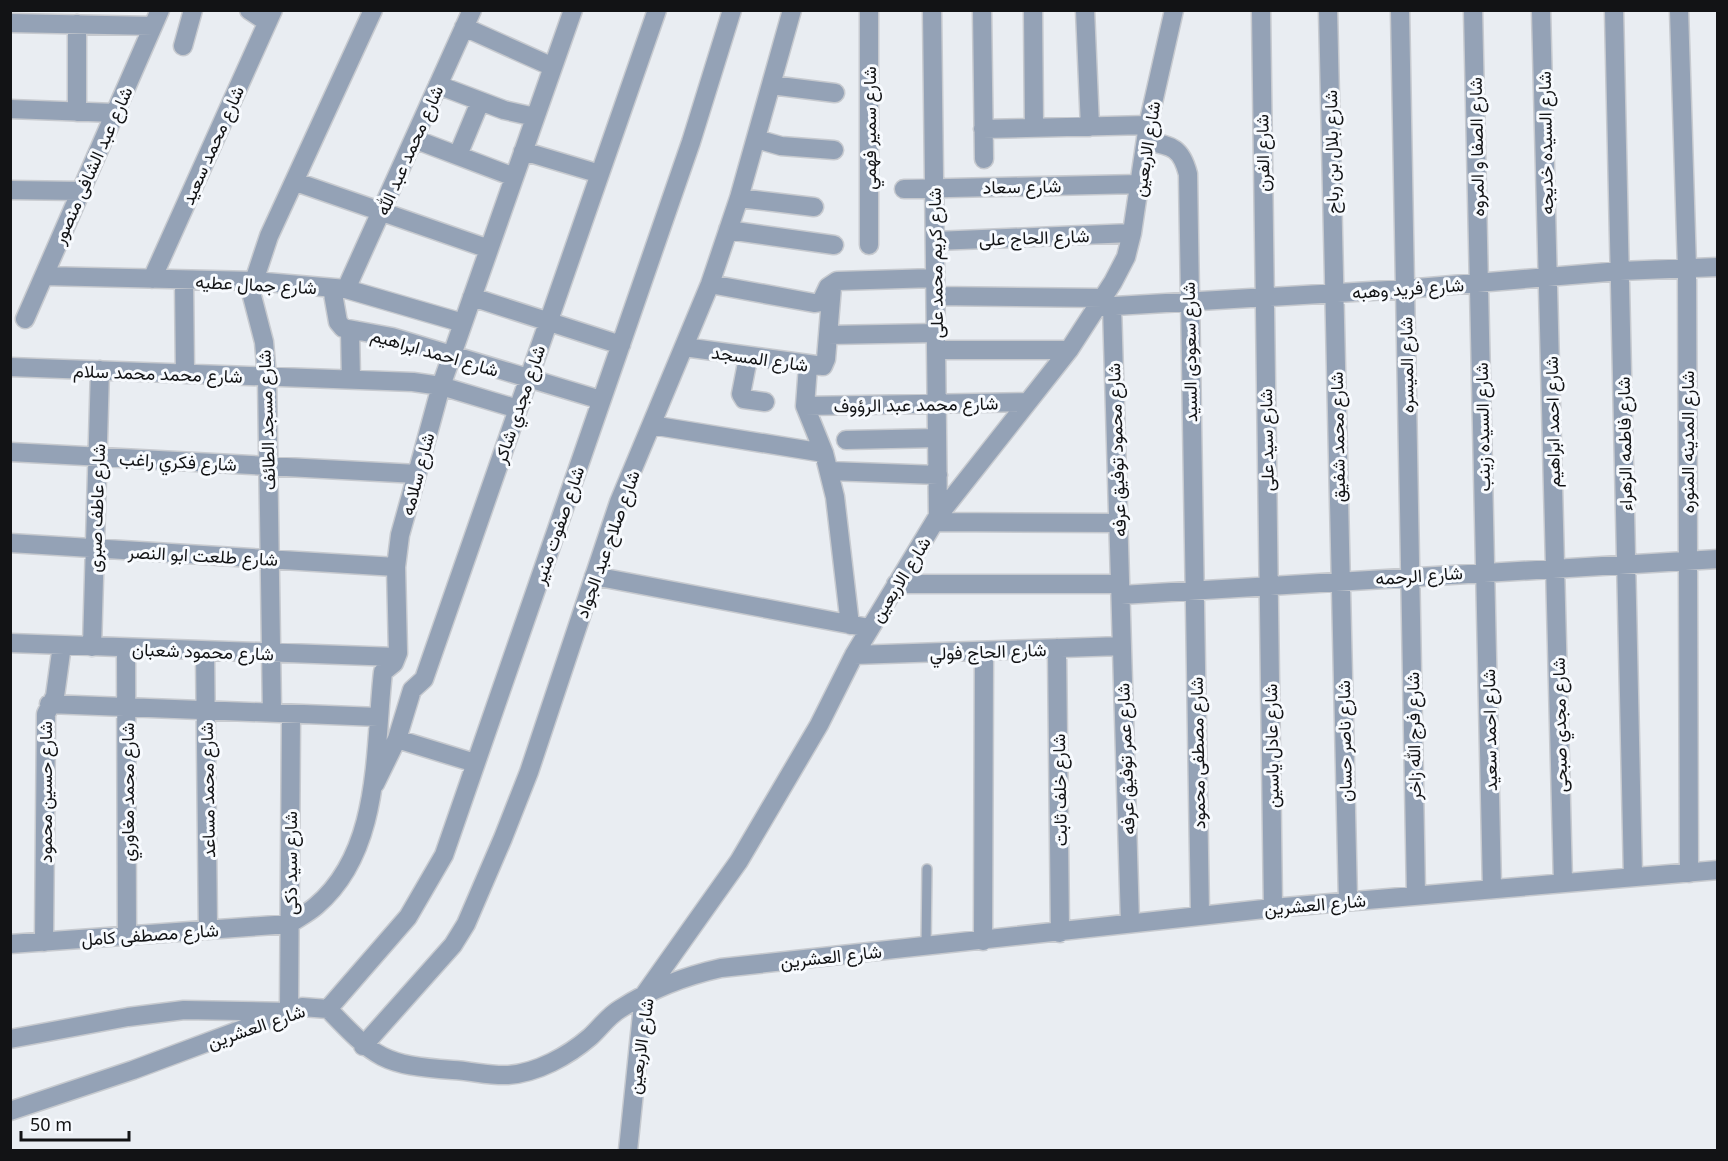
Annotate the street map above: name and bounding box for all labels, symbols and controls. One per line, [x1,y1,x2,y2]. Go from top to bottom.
street label: شارع سمير فهمي [857,66,885,190]
street label: شارع السيده خديجه [1532,71,1559,215]
street label: شارع الصفا و المروه [1463,77,1490,217]
street label: شارع محمد عبد الله [370,81,449,219]
street label: شارع عبد الشافى منصور [46,82,138,249]
street label: شارع محمد سعيد [175,82,250,209]
street label: شارع بلال بن رباح [1318,90,1345,214]
street label: شارع الاربعين [1127,99,1166,199]
street label: شارع الفرن [1249,114,1276,192]
street label: شارع سعاد [982,173,1062,200]
street label: شارع كريم محمد على [922,187,949,339]
street label: شارع الحاج على [978,223,1090,252]
street label: شارع جمال عطيه [195,269,317,300]
street label: شارع فريد وهبه [1351,272,1465,305]
street label: شارع سعودى السيد [1176,282,1203,422]
street label: شارع الميسره [1393,317,1420,413]
street label: شارع احمد ابراهيم [368,322,502,383]
street label: شارع المسجد [710,339,810,378]
street label: شارع مجدي شاكر [487,342,554,469]
street label: شارع مسجد الطائف [252,349,281,491]
street label: شارع احمد ابراهيم [1539,356,1566,488]
street label: شارع محمد محمد سلام [73,358,243,389]
street label: شارع السيده زينب [1469,362,1496,492]
street label: شارع محمود توفيق عرفه [1101,363,1132,537]
street label: شارع محمد شفيق [1324,371,1351,503]
street label: شارع المدينه المنوره [1675,371,1700,513]
street label: شارع فاطمه الزهراء [1611,377,1638,511]
street label: شارع سيد على [1253,388,1280,492]
street label: شارع محمد عبد الرؤوف [833,391,999,418]
street label: شارع سلامه [394,430,441,518]
street label: شارع عاطف صبرى [82,443,111,573]
street label: شارع فكري راغب [118,446,237,480]
street label: شارع صفوت منير [526,463,590,588]
street label: شارع صلاح عبد الجواد [569,467,646,622]
street label: شارع الاربعين [864,532,937,627]
street label: شارع طلعت ابو النصر [126,539,279,572]
street label: شارع الرحمه [1375,560,1464,591]
street label: شارع محمود شعبان [132,637,274,666]
street label: شارع الحاج فولي [929,637,1047,669]
street label: شارع مجدي صبحى [1546,657,1576,793]
street label: شارع احمد سعيد [1476,669,1503,791]
street label: شارع فرج الله زاخر [1400,672,1427,801]
street label: شارع مصطفى محمود [1184,677,1211,829]
street label: شارع ناصر حسان [1331,680,1358,802]
street label: شارع عمر توفيق عرفه [1110,683,1141,835]
street label: شارع عادل ياسين [1258,684,1285,808]
street label: شارع حسين محمود [33,721,58,863]
street label: شارع محمد مساعد [194,722,221,858]
street label: شارع محمد مغاوري [115,723,143,861]
street label: شارع خلف ثابت [1046,733,1073,847]
street label: شارع سيد ذكى [278,811,303,915]
street label: شارع العشرين [1263,888,1367,921]
street label: شارع مصطفى كامل [80,917,220,952]
street label: شارع العشرين [779,939,883,974]
street label: شارع الاربعين [621,996,660,1096]
street label: شارع العشرين [204,998,308,1055]
scale bar [21,1104,129,1142]
text: 50 m [30,1112,72,1136]

